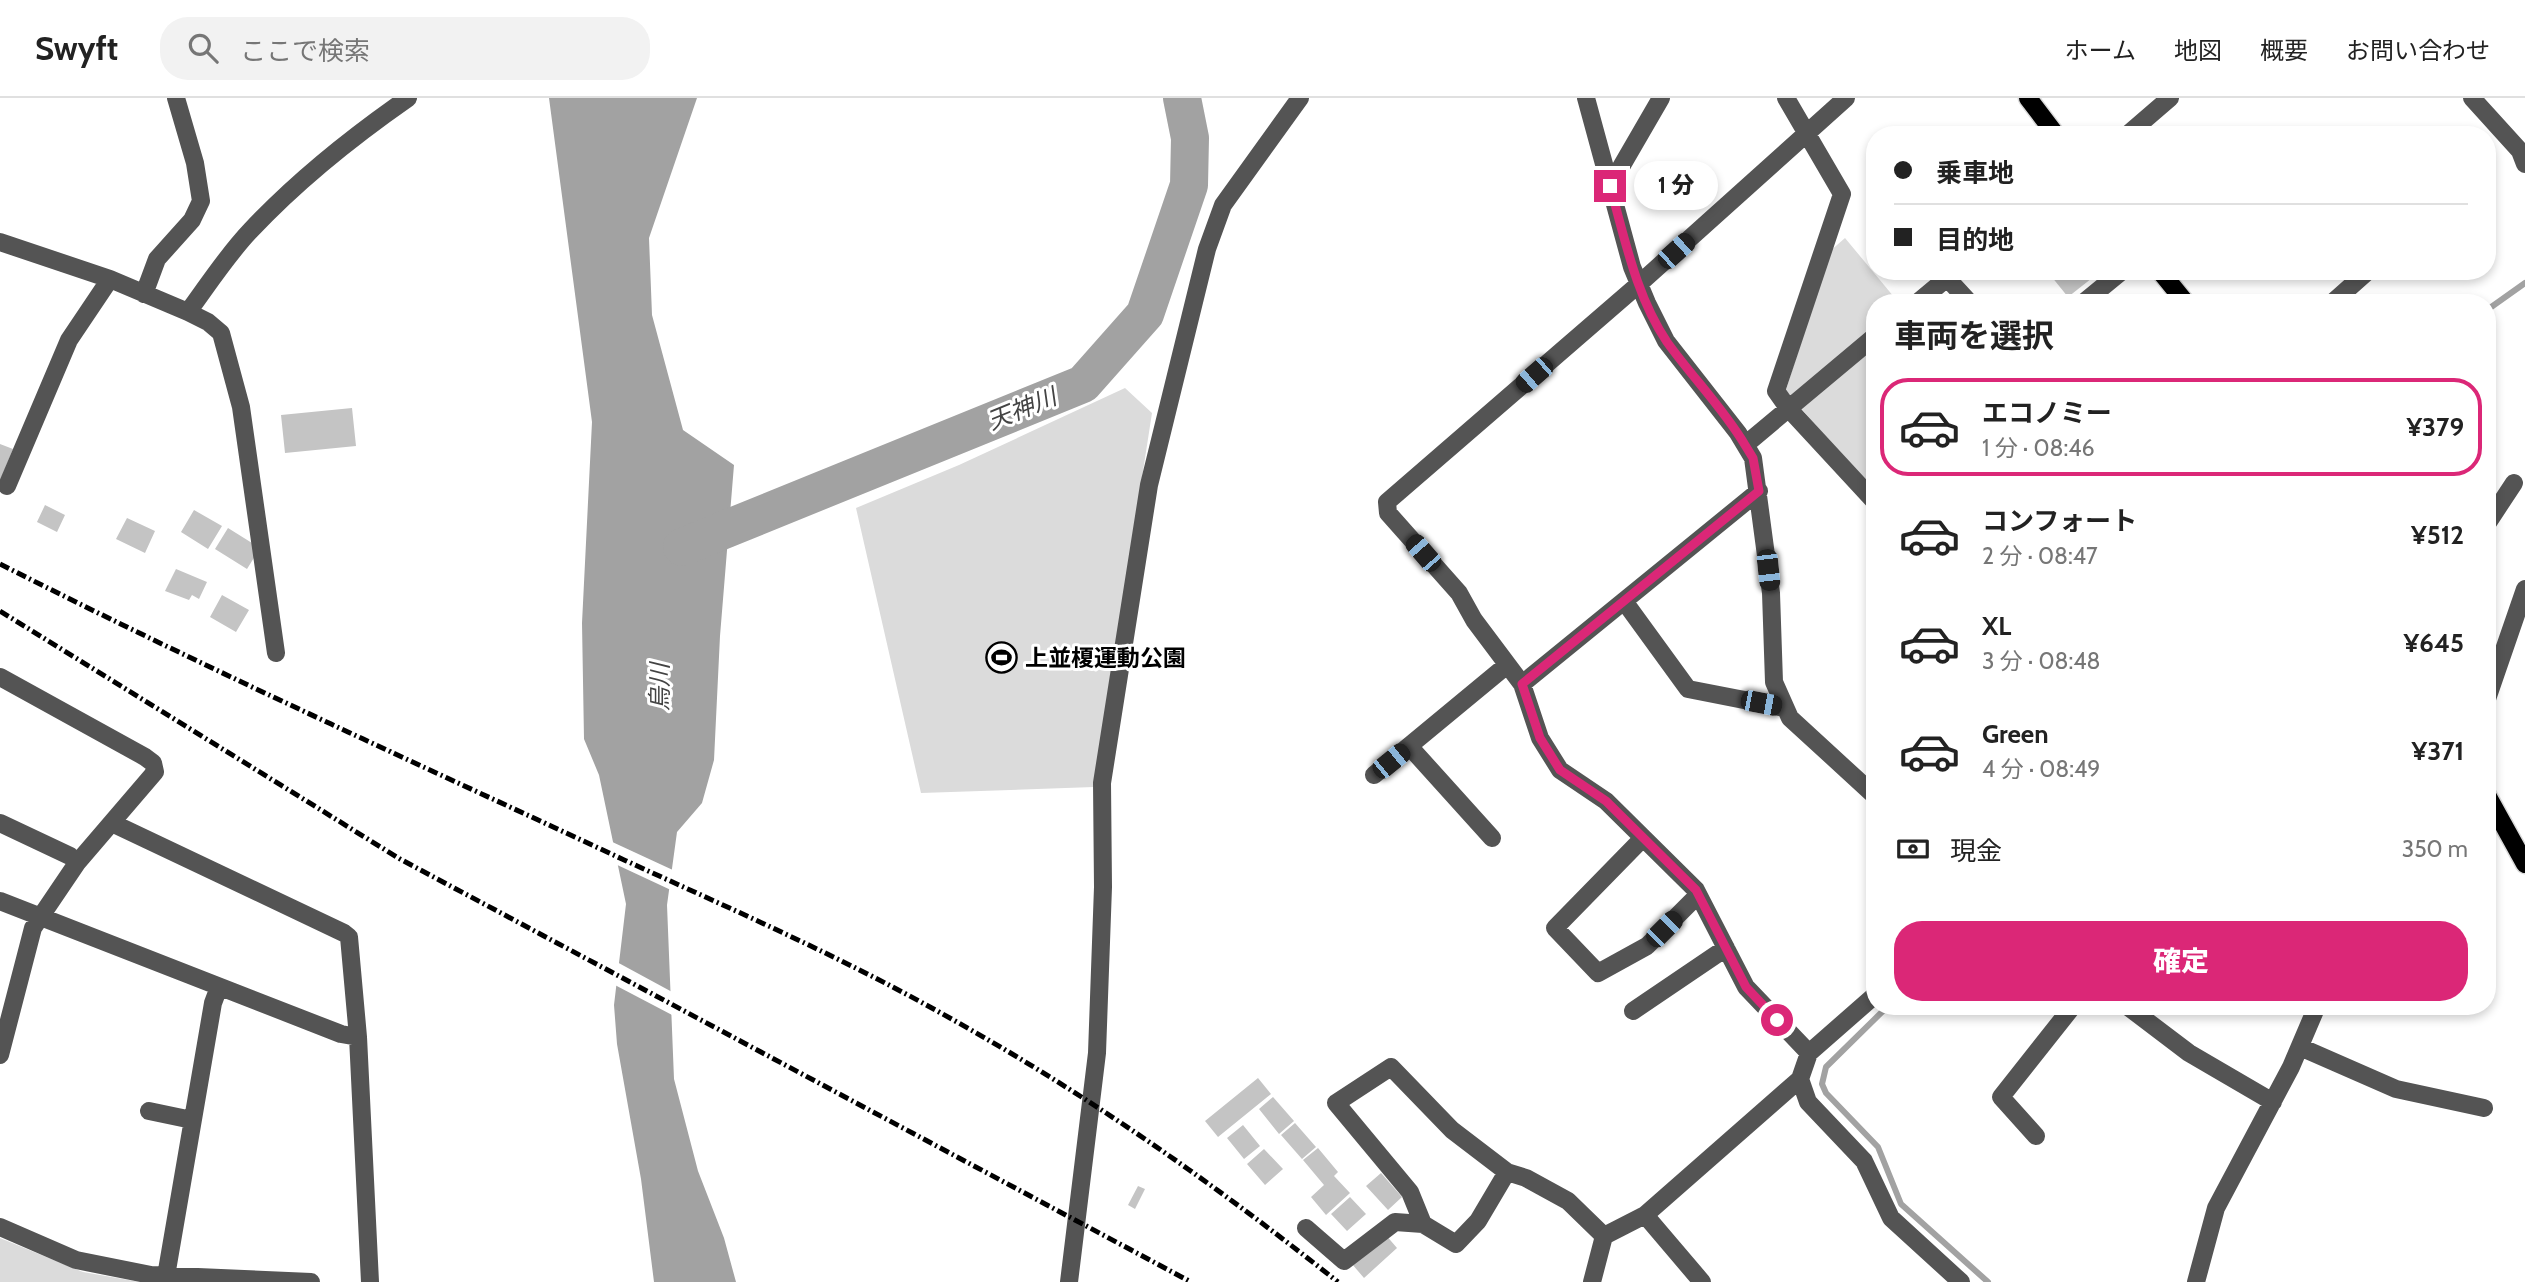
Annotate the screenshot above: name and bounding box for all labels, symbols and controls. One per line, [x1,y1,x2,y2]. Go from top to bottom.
search box [160,17,650,80]
text: Swyft [35,28,118,68]
icon: search [184,29,222,67]
text: ここで検索 [240,35,370,67]
text: ホーム [2065,36,2136,65]
text: 地図 [2174,36,2222,65]
text: 概要 [2260,36,2308,65]
text: お問い合わせ [2346,36,2490,65]
text: 乗車地 [1936,157,2014,189]
callout: 1 分 [1634,162,1718,210]
route end [1594,170,1626,202]
text: 1 分 [1658,171,1694,199]
text: 目的地 [1936,224,2014,256]
car [1654,229,1699,273]
text: 車両を選択 [1894,316,2054,355]
car [1512,353,1557,397]
water label: 天神川 [983,380,1063,435]
icon: car [1898,396,1961,459]
text: エコノミー [1982,397,2112,429]
text: ¥379 [2406,411,2464,443]
text: 1 分 · 08:46 [1982,434,2095,462]
icon: car [1898,504,1961,567]
text: コンフォート [1982,505,2137,537]
text: ¥512 [2411,519,2464,551]
car [1402,530,1445,576]
text: 2 分 · 08:47 [1982,542,2098,570]
car [1756,548,1781,592]
text: XL [1982,610,2011,642]
icon: car [1898,612,1961,675]
text: ¥645 [2404,627,2464,659]
sports icon: 上並榎運動公園 [985,641,1019,675]
place label: 上並榎運動公園 [1025,644,1186,672]
text: 3 分 · 08:48 [1982,647,2100,675]
water label: 烏川 [645,660,674,711]
car [1739,689,1784,717]
text: Green [1982,718,2049,750]
icon: car [1898,720,1961,783]
text: ¥371 [2411,735,2464,767]
car [1369,740,1414,782]
text: 4 分 · 08:49 [1982,755,2100,783]
icon: cash [1894,830,1932,868]
text: 現金 [1950,835,2002,867]
text: 350 m [2402,835,2468,863]
car [1642,907,1687,951]
button: 確定 [1894,921,2468,1001]
route start [1761,1004,1793,1036]

